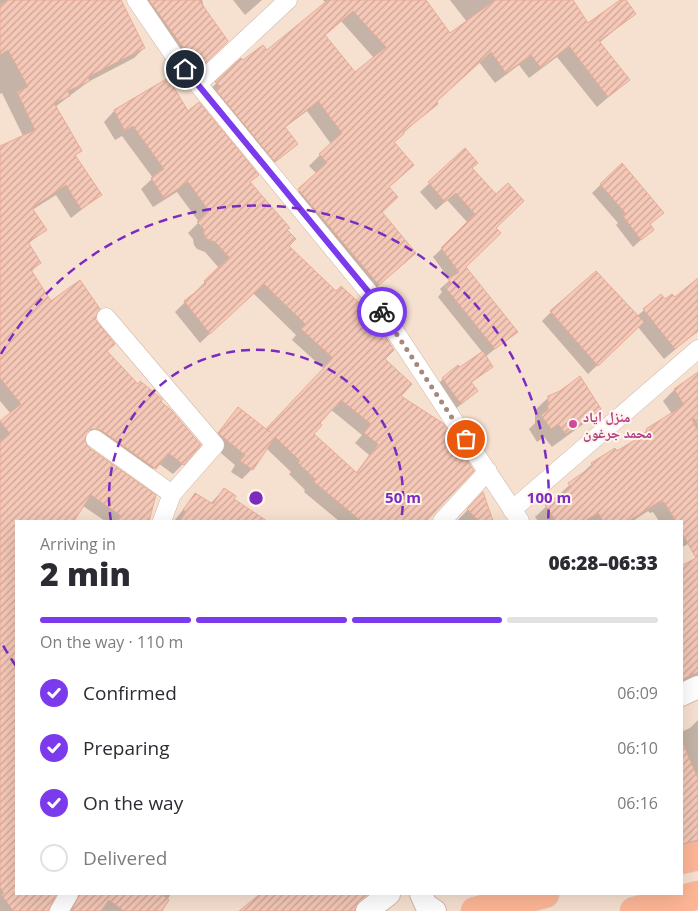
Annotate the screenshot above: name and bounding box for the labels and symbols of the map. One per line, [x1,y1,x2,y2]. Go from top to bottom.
pin [164,48,206,90]
courier [357,287,407,337]
place label: منزل اياد محمد جرغون [583,407,652,442]
pin [445,418,487,460]
marker: منزل اياد محمد جرغون [567,418,579,430]
text: 50 m [385,487,421,507]
text: 100 m [527,487,571,507]
centre of rings [247,489,265,507]

